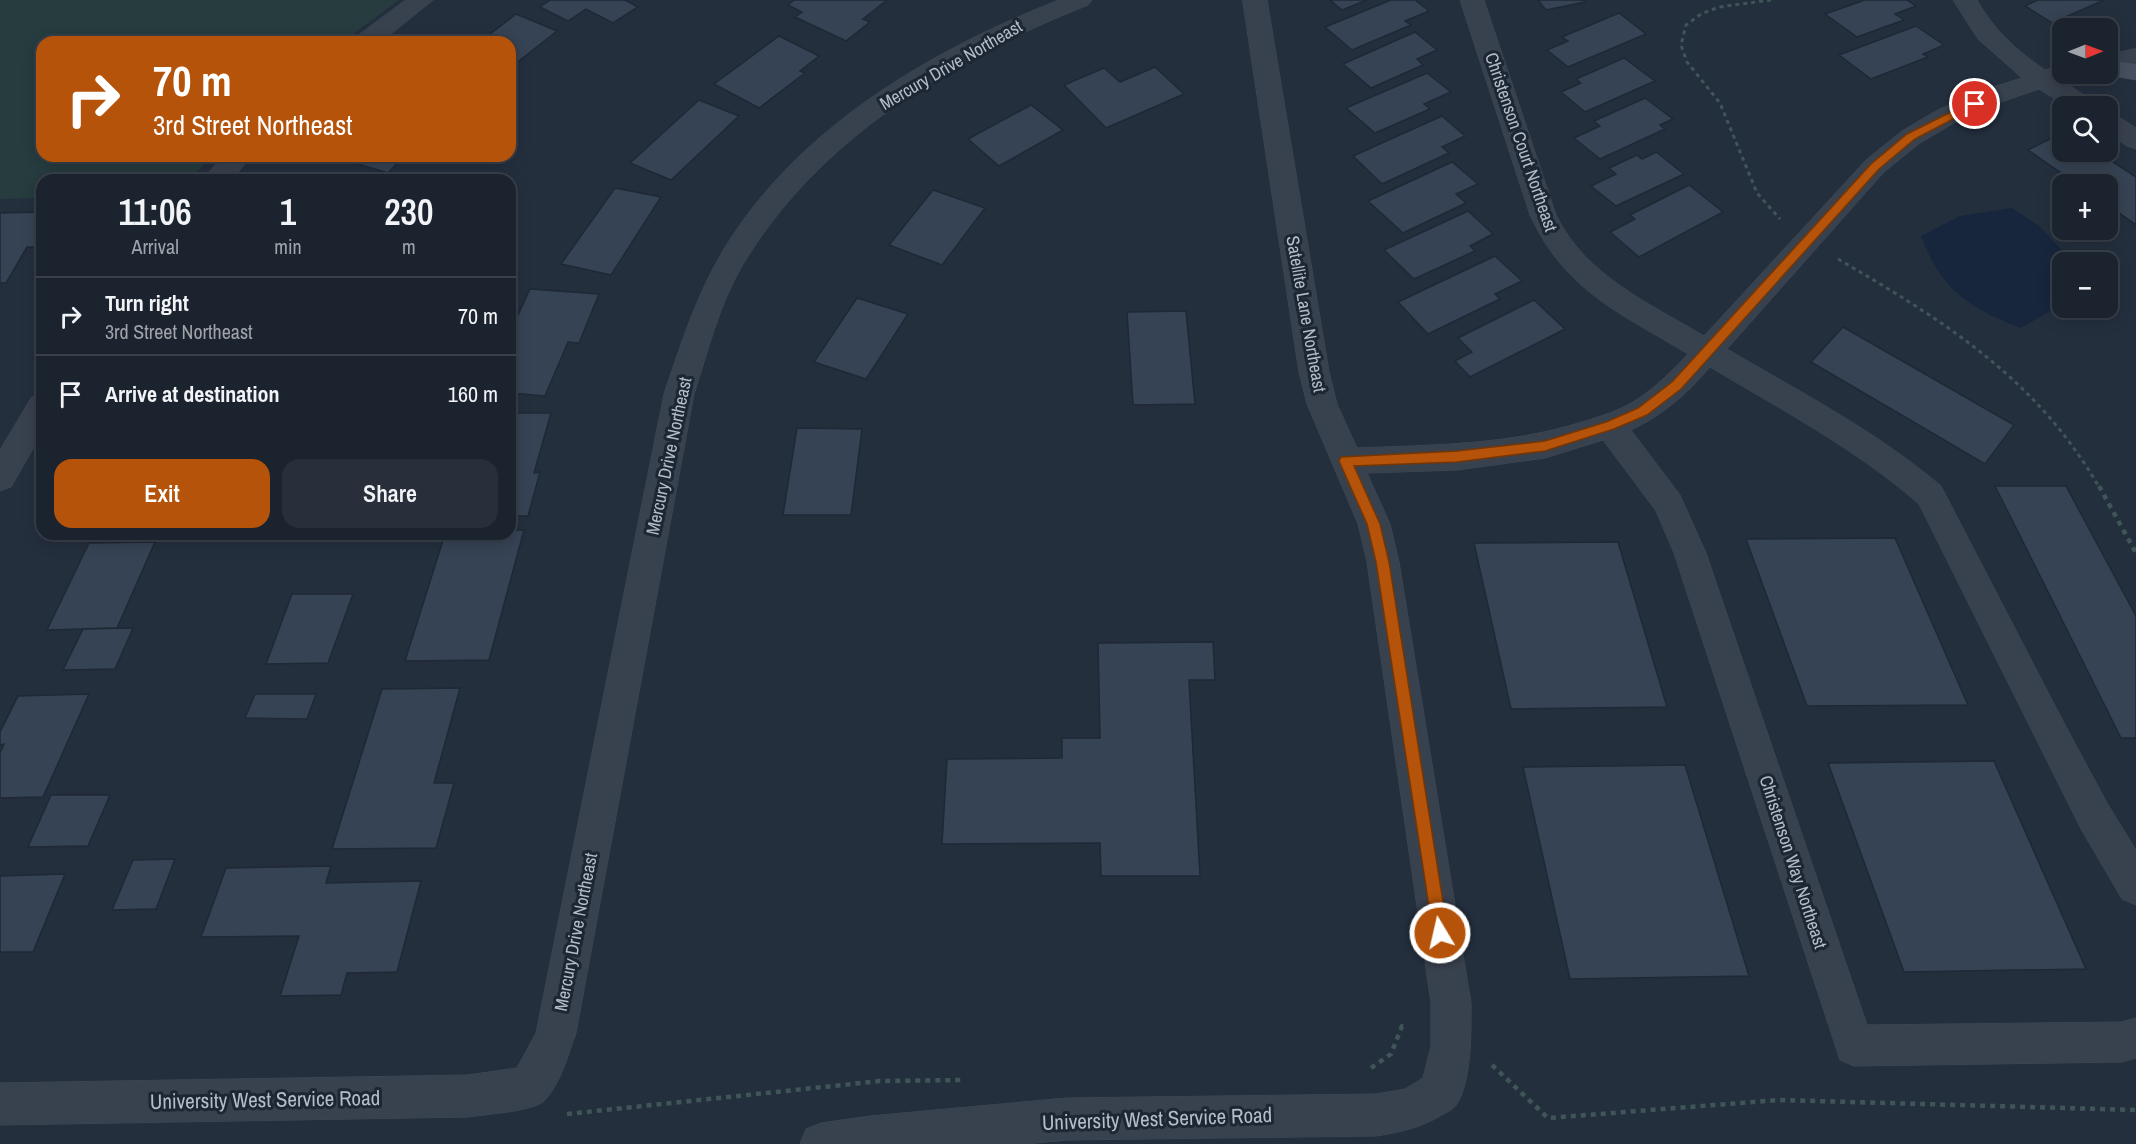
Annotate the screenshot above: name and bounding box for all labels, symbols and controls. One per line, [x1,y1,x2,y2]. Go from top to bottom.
street label: Mercury Drive Northeast [875,14,1027,116]
north arrow [2052,18,2118,84]
map controls [2052,18,2118,318]
street label: Christenson Court Northeast [1479,49,1564,235]
text: 70 m [153,53,232,109]
icon: right [54,60,132,138]
pin [1949,78,2000,129]
icon: arrive [1958,87,1991,120]
button: search [2052,96,2118,162]
text: 3rd Street Northeast [153,107,352,143]
button: + [2052,174,2118,240]
text: 11:06 [119,188,192,236]
text: 1 [280,188,296,236]
text: 230 [384,188,433,236]
text: Arrival [131,233,179,260]
text: min [274,233,302,260]
text: m [402,233,416,260]
street label: Satellite Lane Northeast [1280,234,1333,394]
button: − [2052,252,2118,318]
text: Turn right [105,288,189,318]
icon: right [54,300,87,333]
text: 70 m [458,301,498,331]
text: 3rd Street Northeast [105,318,253,345]
street label: Mercury Drive Northeast [640,375,697,537]
icon: arrive [54,378,87,411]
text: Arrive at destination [105,379,279,409]
text: 160 m [448,379,498,409]
button: Exit [54,459,270,528]
button: Share [282,459,498,528]
street label: Christenson Way Northeast [1754,772,1833,952]
street label: Mercury Drive Northeast [548,851,603,1013]
position arrow [1408,901,1472,965]
street label: University West Service Road [150,1083,380,1116]
street label: University West Service Road [1041,1100,1273,1137]

